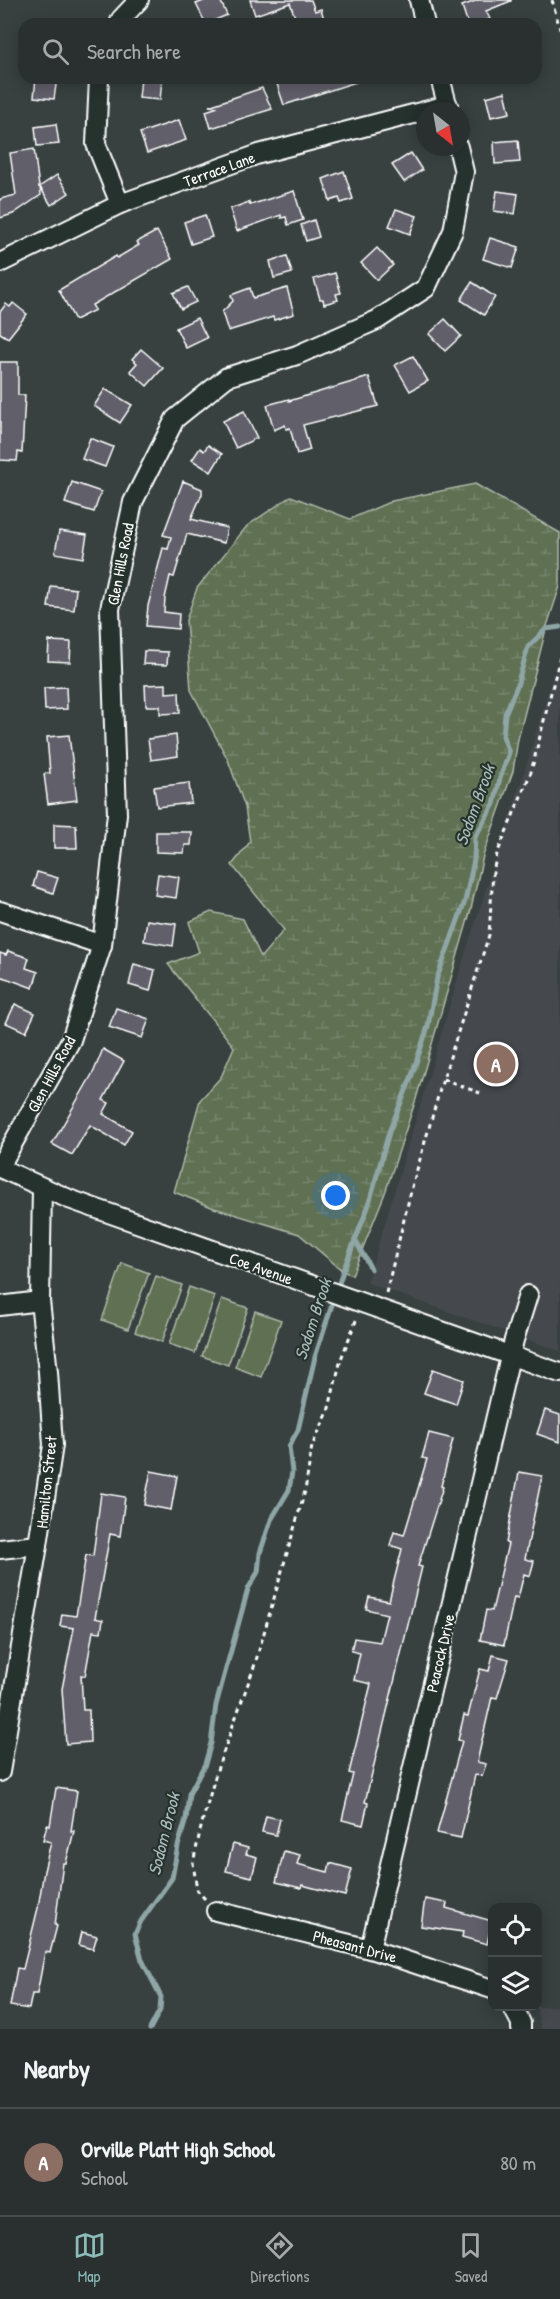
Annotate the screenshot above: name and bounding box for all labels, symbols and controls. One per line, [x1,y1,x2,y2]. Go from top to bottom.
search box [18,18,542,84]
icon: search [39,35,72,68]
text: Search here [87,36,181,66]
north arrow [416,102,470,156]
street label: Terrace Lane [180,146,258,192]
street label: Glen Hills Road [101,521,139,607]
water label: Sodom Brook [448,760,501,849]
street label: Glen Hills Road [22,1032,80,1116]
pin: A [476,1042,516,1086]
your location [321,1181,350,1210]
street label: Coe Avenue [226,1246,296,1290]
water label: Sodom Brook [288,1273,338,1363]
street label: Hamilton Street [30,1434,62,1529]
street label: Peacock Drive [420,1611,460,1694]
water label: Sodom Brook [141,1789,186,1878]
map controls [488,1903,542,2011]
button: locate [488,1903,542,1957]
street label: Pheasant Drive [311,1924,400,1968]
button: layers [488,1957,542,2011]
text: Nearby [24,2051,90,2086]
text: Orville Platt High School [81,2134,275,2164]
text: A [39,2149,48,2176]
text: 80 m [500,2149,536,2176]
text: School [81,2164,128,2191]
tab: Map [73,2229,106,2287]
tab: Directions [251,2229,309,2287]
tab: Saved [454,2229,487,2287]

